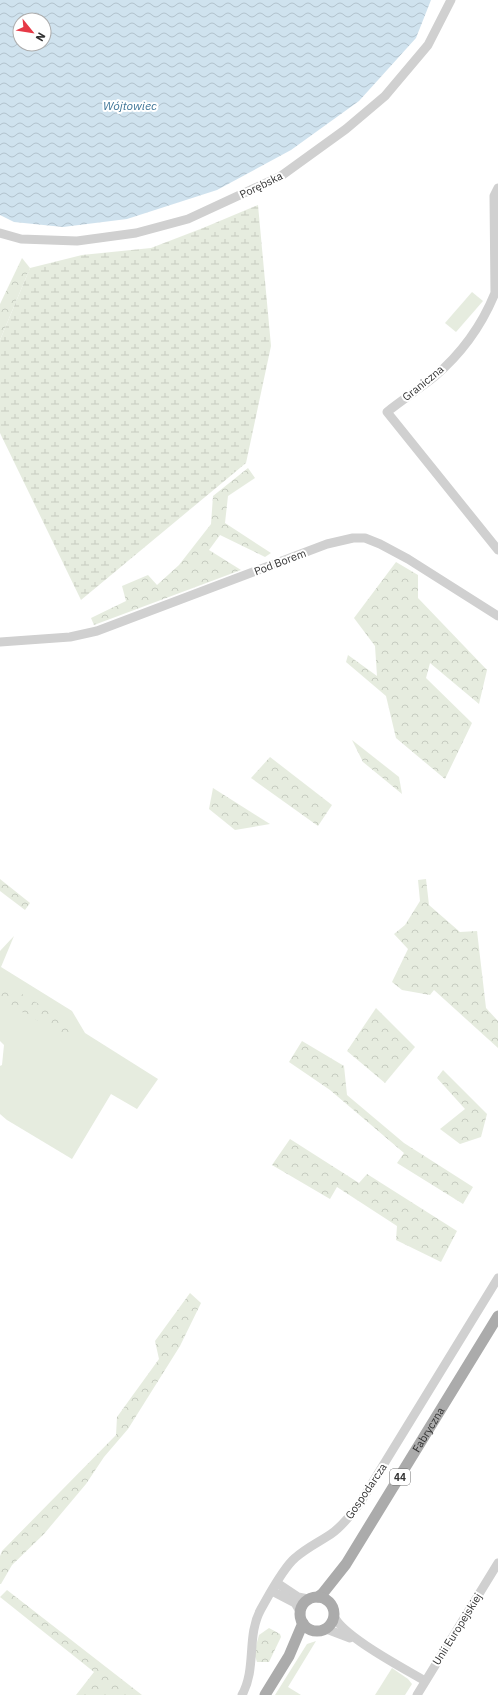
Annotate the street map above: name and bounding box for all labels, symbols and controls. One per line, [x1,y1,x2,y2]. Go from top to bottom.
north arrow [12,12,52,52]
text: N [33,30,49,44]
water label: Wójtowiec [103,98,157,113]
street label: Porębska [237,169,285,201]
street label: Graniczna [399,362,447,404]
street label: Pod Borem [252,546,308,578]
street label: Fabryczna [409,1404,448,1455]
street label: Gospodarcza [342,1460,390,1522]
road number: 44 [390,1469,410,1485]
street label: Unii Europejskiej [429,1590,485,1668]

